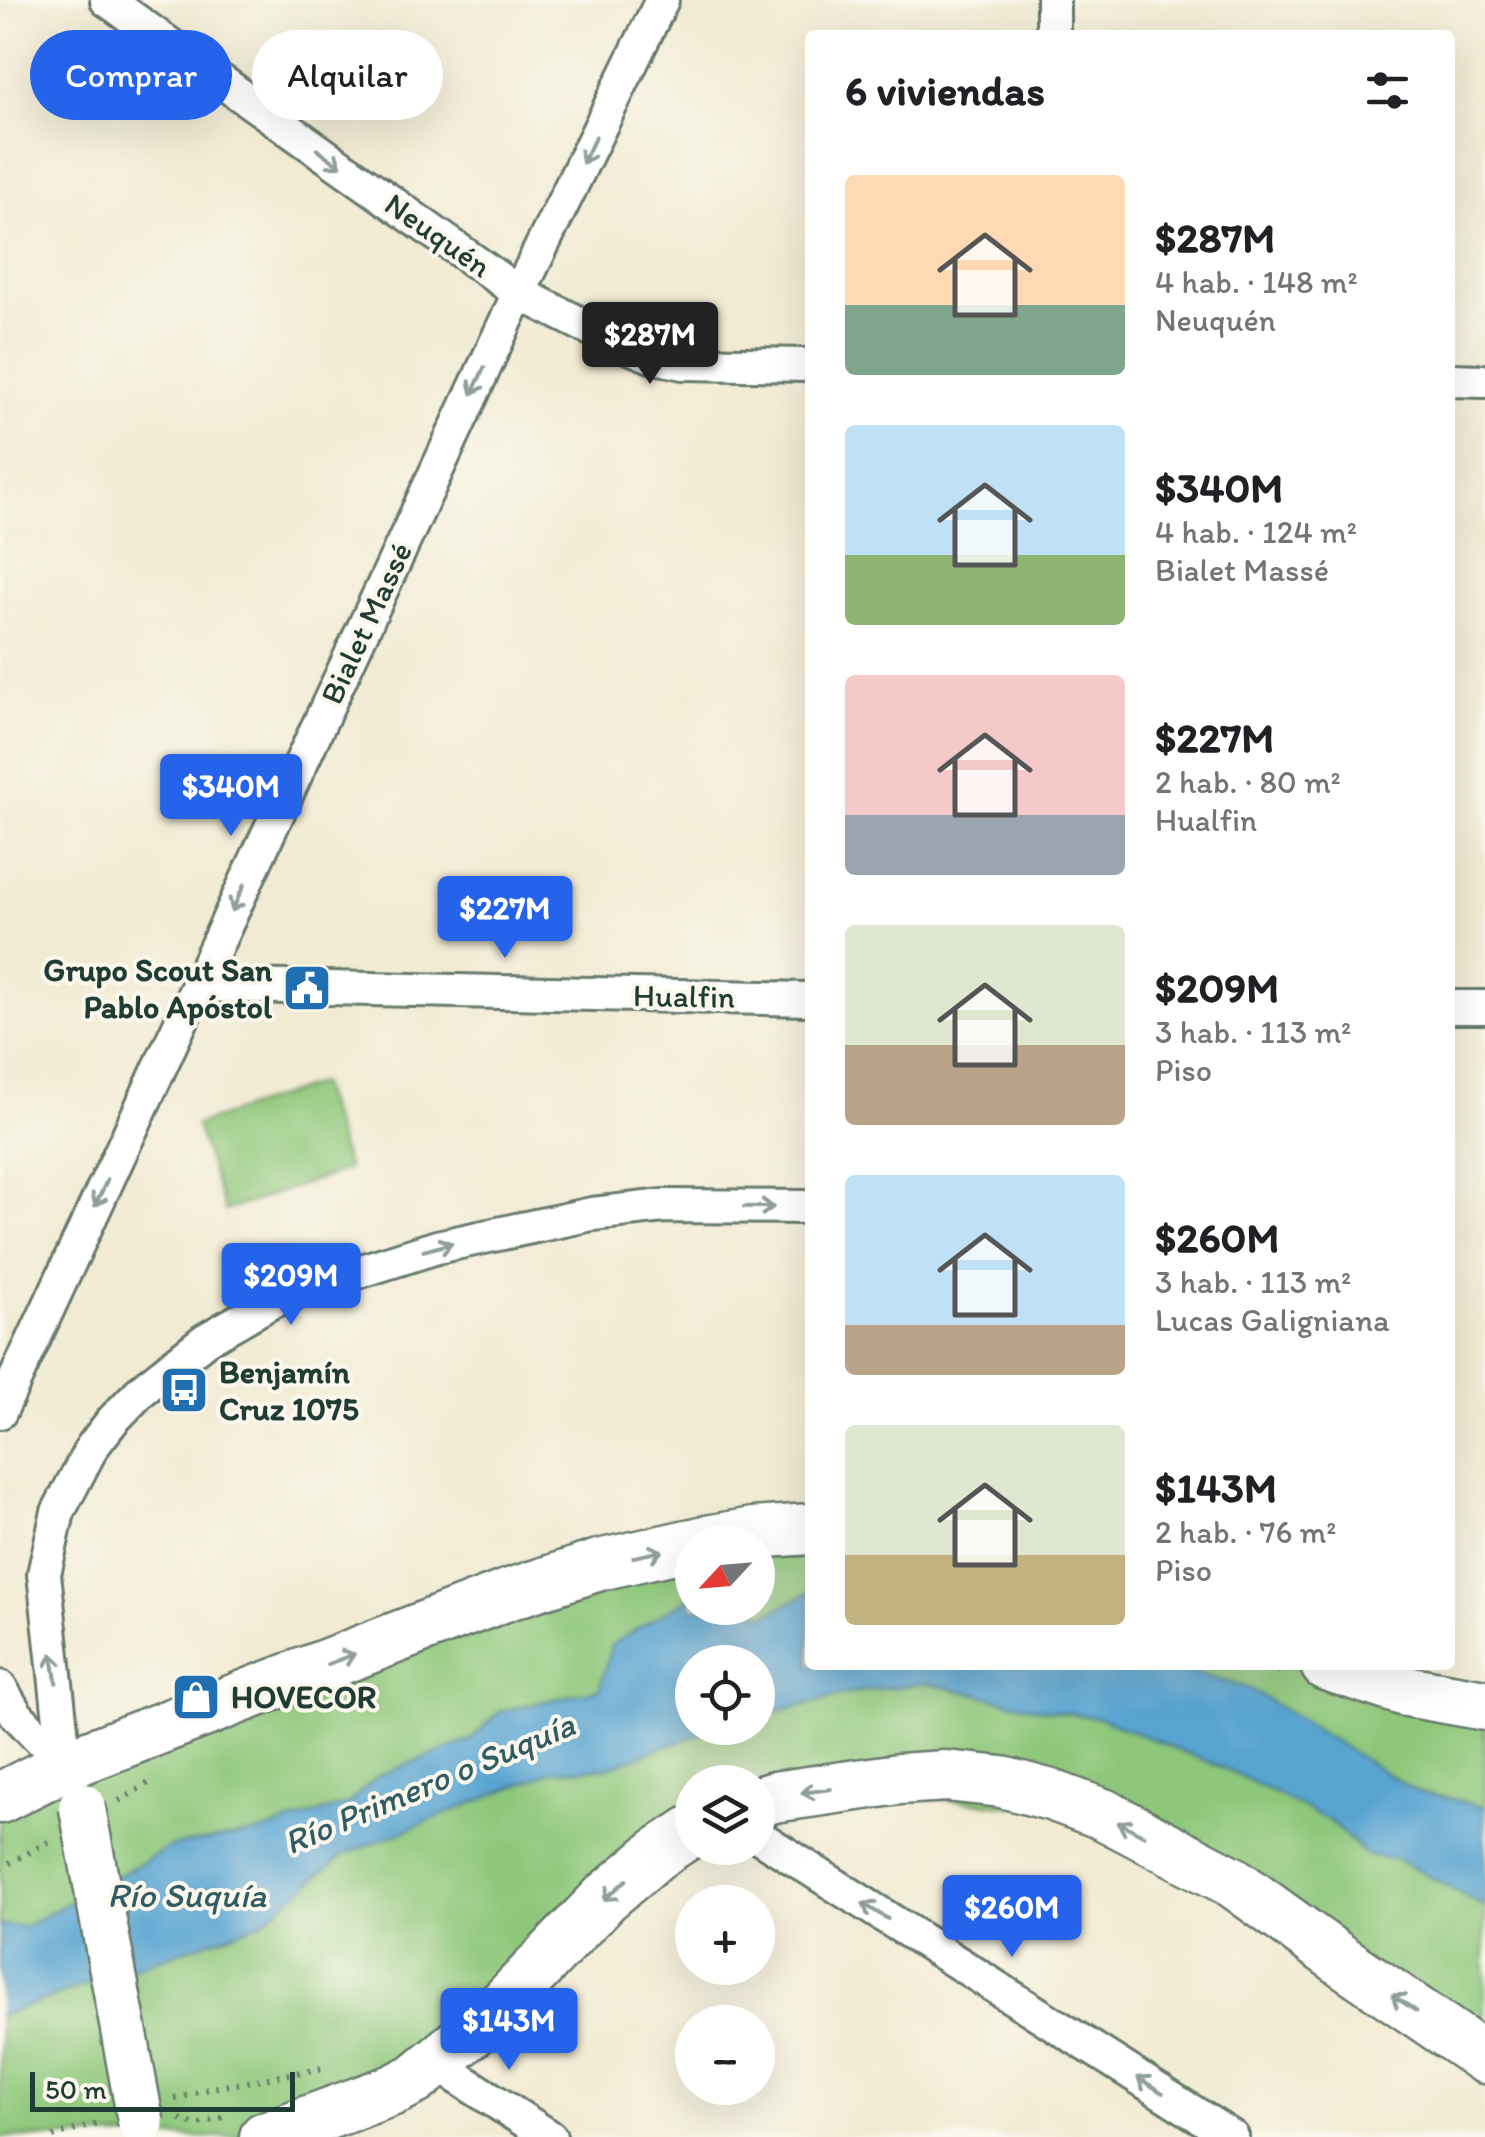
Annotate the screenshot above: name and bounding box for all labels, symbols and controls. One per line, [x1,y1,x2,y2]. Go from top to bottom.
chip: Comprar [30,30,232,120]
chip: Alquilar [252,30,443,120]
icon: filters [1360,63,1415,118]
text: 6 viviendas [845,65,1045,116]
one-way arrow [578,135,597,165]
one-way arrow [315,147,343,168]
street label: Neuquén [378,185,498,285]
text: $287M [1155,212,1275,263]
icon: home [925,215,1045,335]
text: 4 hab. · 148 m² [1155,263,1358,301]
text: Neuquén [1155,301,1276,339]
pin: $287M [580,302,720,387]
text: $287M [604,315,696,353]
one-way arrow [468,365,486,396]
text: $340M [1155,462,1283,513]
icon: home [925,465,1045,585]
text: 4 hab. · 124 m² [1155,513,1357,551]
street label: Bialet Massé [312,536,420,710]
text: Bialet Massé [1155,551,1329,589]
text: $227M [1155,712,1274,763]
icon: home [925,715,1045,835]
pin: $340M [161,754,301,839]
text: 2 hab. · 80 m² [1155,763,1341,801]
text: $340M [182,767,280,805]
text: Hualfin [1155,801,1257,839]
pin: $227M [435,876,575,961]
one-way arrow [228,882,246,913]
text: $227M [460,889,550,927]
place label: Grupo Scout San Pablo Apóstol [43,951,273,1026]
public building icon: Grupo Scout San Pablo Apóstol [281,962,333,1014]
text: $209M [1155,962,1279,1013]
icon: home [925,965,1045,1085]
street label: Hualfin [633,976,735,1016]
text: 3 hab. · 113 m² [1155,1013,1351,1051]
text: Piso [1155,1051,1212,1089]
one-way arrow [91,1177,110,1207]
one-way arrow [742,1198,774,1216]
text: $260M [1155,1212,1280,1263]
icon: home [925,1215,1045,1335]
one-way arrow [422,1237,453,1256]
pin: $209M [221,1243,361,1328]
text: $209M [244,1256,338,1294]
text: 3 hab. · 113 m² [1155,1263,1351,1301]
text: Lucas Galigniana [1155,1301,1390,1339]
place label: Benjamín Cruz 1075 [219,1353,359,1428]
bus stop icon: Benjamín Cruz 1075 [158,1364,210,1416]
text: $143M [1155,1462,1277,1513]
icon: home [925,1465,1045,1585]
text: 2 hab. · 76 m² [1155,1513,1336,1551]
north arrow [675,1525,775,1625]
map controls [675,1525,775,2105]
one-way arrow [631,1544,663,1562]
text: Piso [1155,1551,1212,1589]
button: locate [675,1645,775,1745]
one-way arrow [325,1648,355,1666]
one-way arrow [45,1653,63,1685]
shop icon: HOVECOR [170,1671,222,1723]
place label: HOVECOR [231,1678,376,1716]
water label: Río Primero o Suquía [277,1702,581,1863]
button: layers [675,1765,775,1865]
one-way arrow [800,1782,833,1800]
one-way arrow [1117,1819,1146,1838]
water label: Río Suquía [107,1874,267,1916]
pin: $260M [942,1875,1082,1960]
one-way arrow [603,1878,628,1901]
button: + [675,1885,775,1985]
text: $260M [965,1888,1059,1926]
one-way arrow [862,1901,890,1921]
pin: $143M [439,1988,579,2073]
one-way arrow [1391,1993,1419,2014]
text: $143M [463,2001,555,2039]
button: − [675,2005,775,2105]
scale bar [30,2067,295,2112]
text: 50 m [45,2072,107,2106]
one-way arrow [1136,2074,1165,2095]

